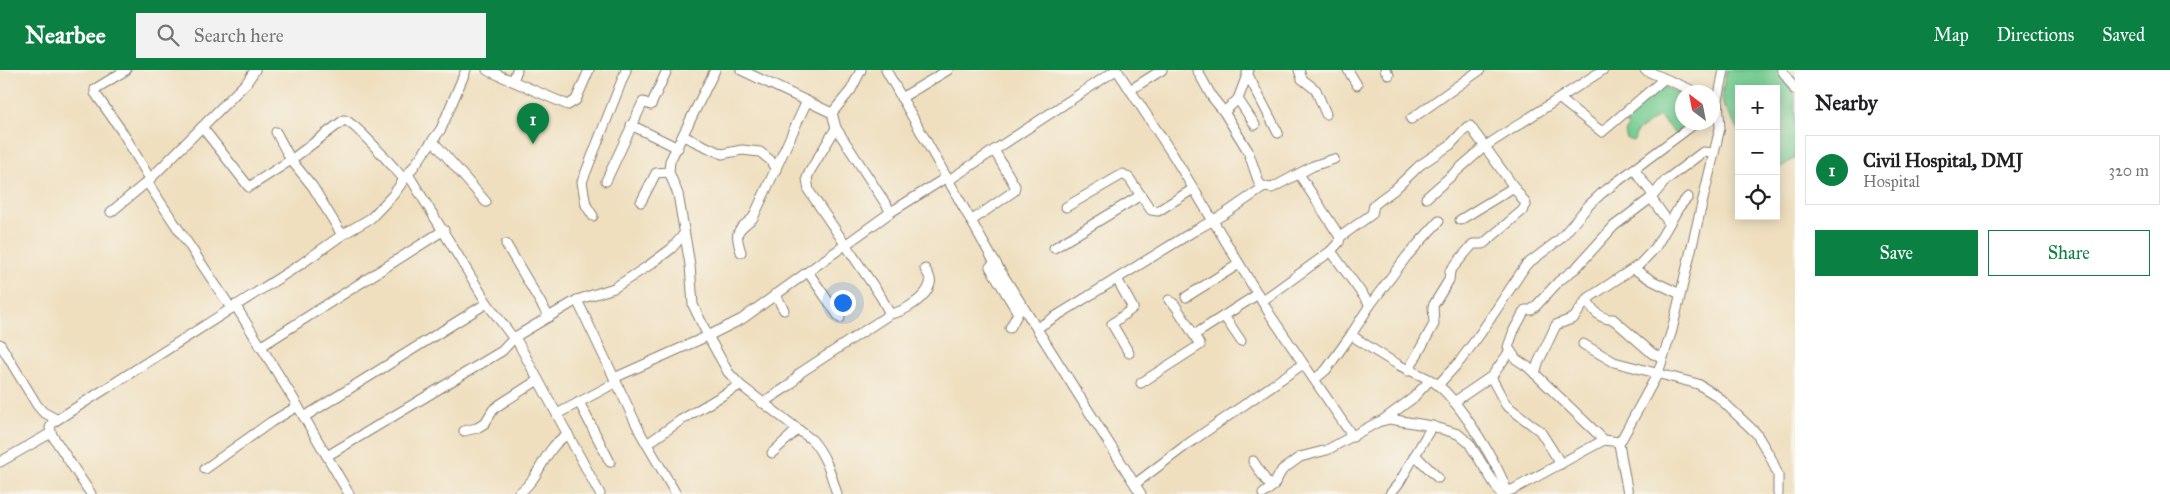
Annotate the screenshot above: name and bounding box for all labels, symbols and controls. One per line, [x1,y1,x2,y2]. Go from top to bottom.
search box [136,13,486,58]
text: Nearbee [25,20,106,50]
icon: search [154,21,182,49]
text: Search here [194,24,284,47]
text: Map [1933,24,1969,46]
text: Directions [1997,24,2074,46]
text: Saved [2102,24,2145,46]
north arrow [1675,85,1720,130]
map controls [1735,85,1780,220]
button: + [1735,85,1780,130]
text: Nearby [1815,90,1878,116]
pin: 1 [517,103,549,144]
button: − [1735,130,1780,175]
text: Civil Hospital, DMJ [1863,149,2023,172]
text: 1 [1829,161,1835,180]
text: 320 m [2109,161,2149,180]
text: Hospital [1863,172,1920,191]
button: locate [1735,175,1780,220]
button: Save [1815,230,1978,276]
button: Share [1988,230,2150,276]
your location [830,290,856,316]

